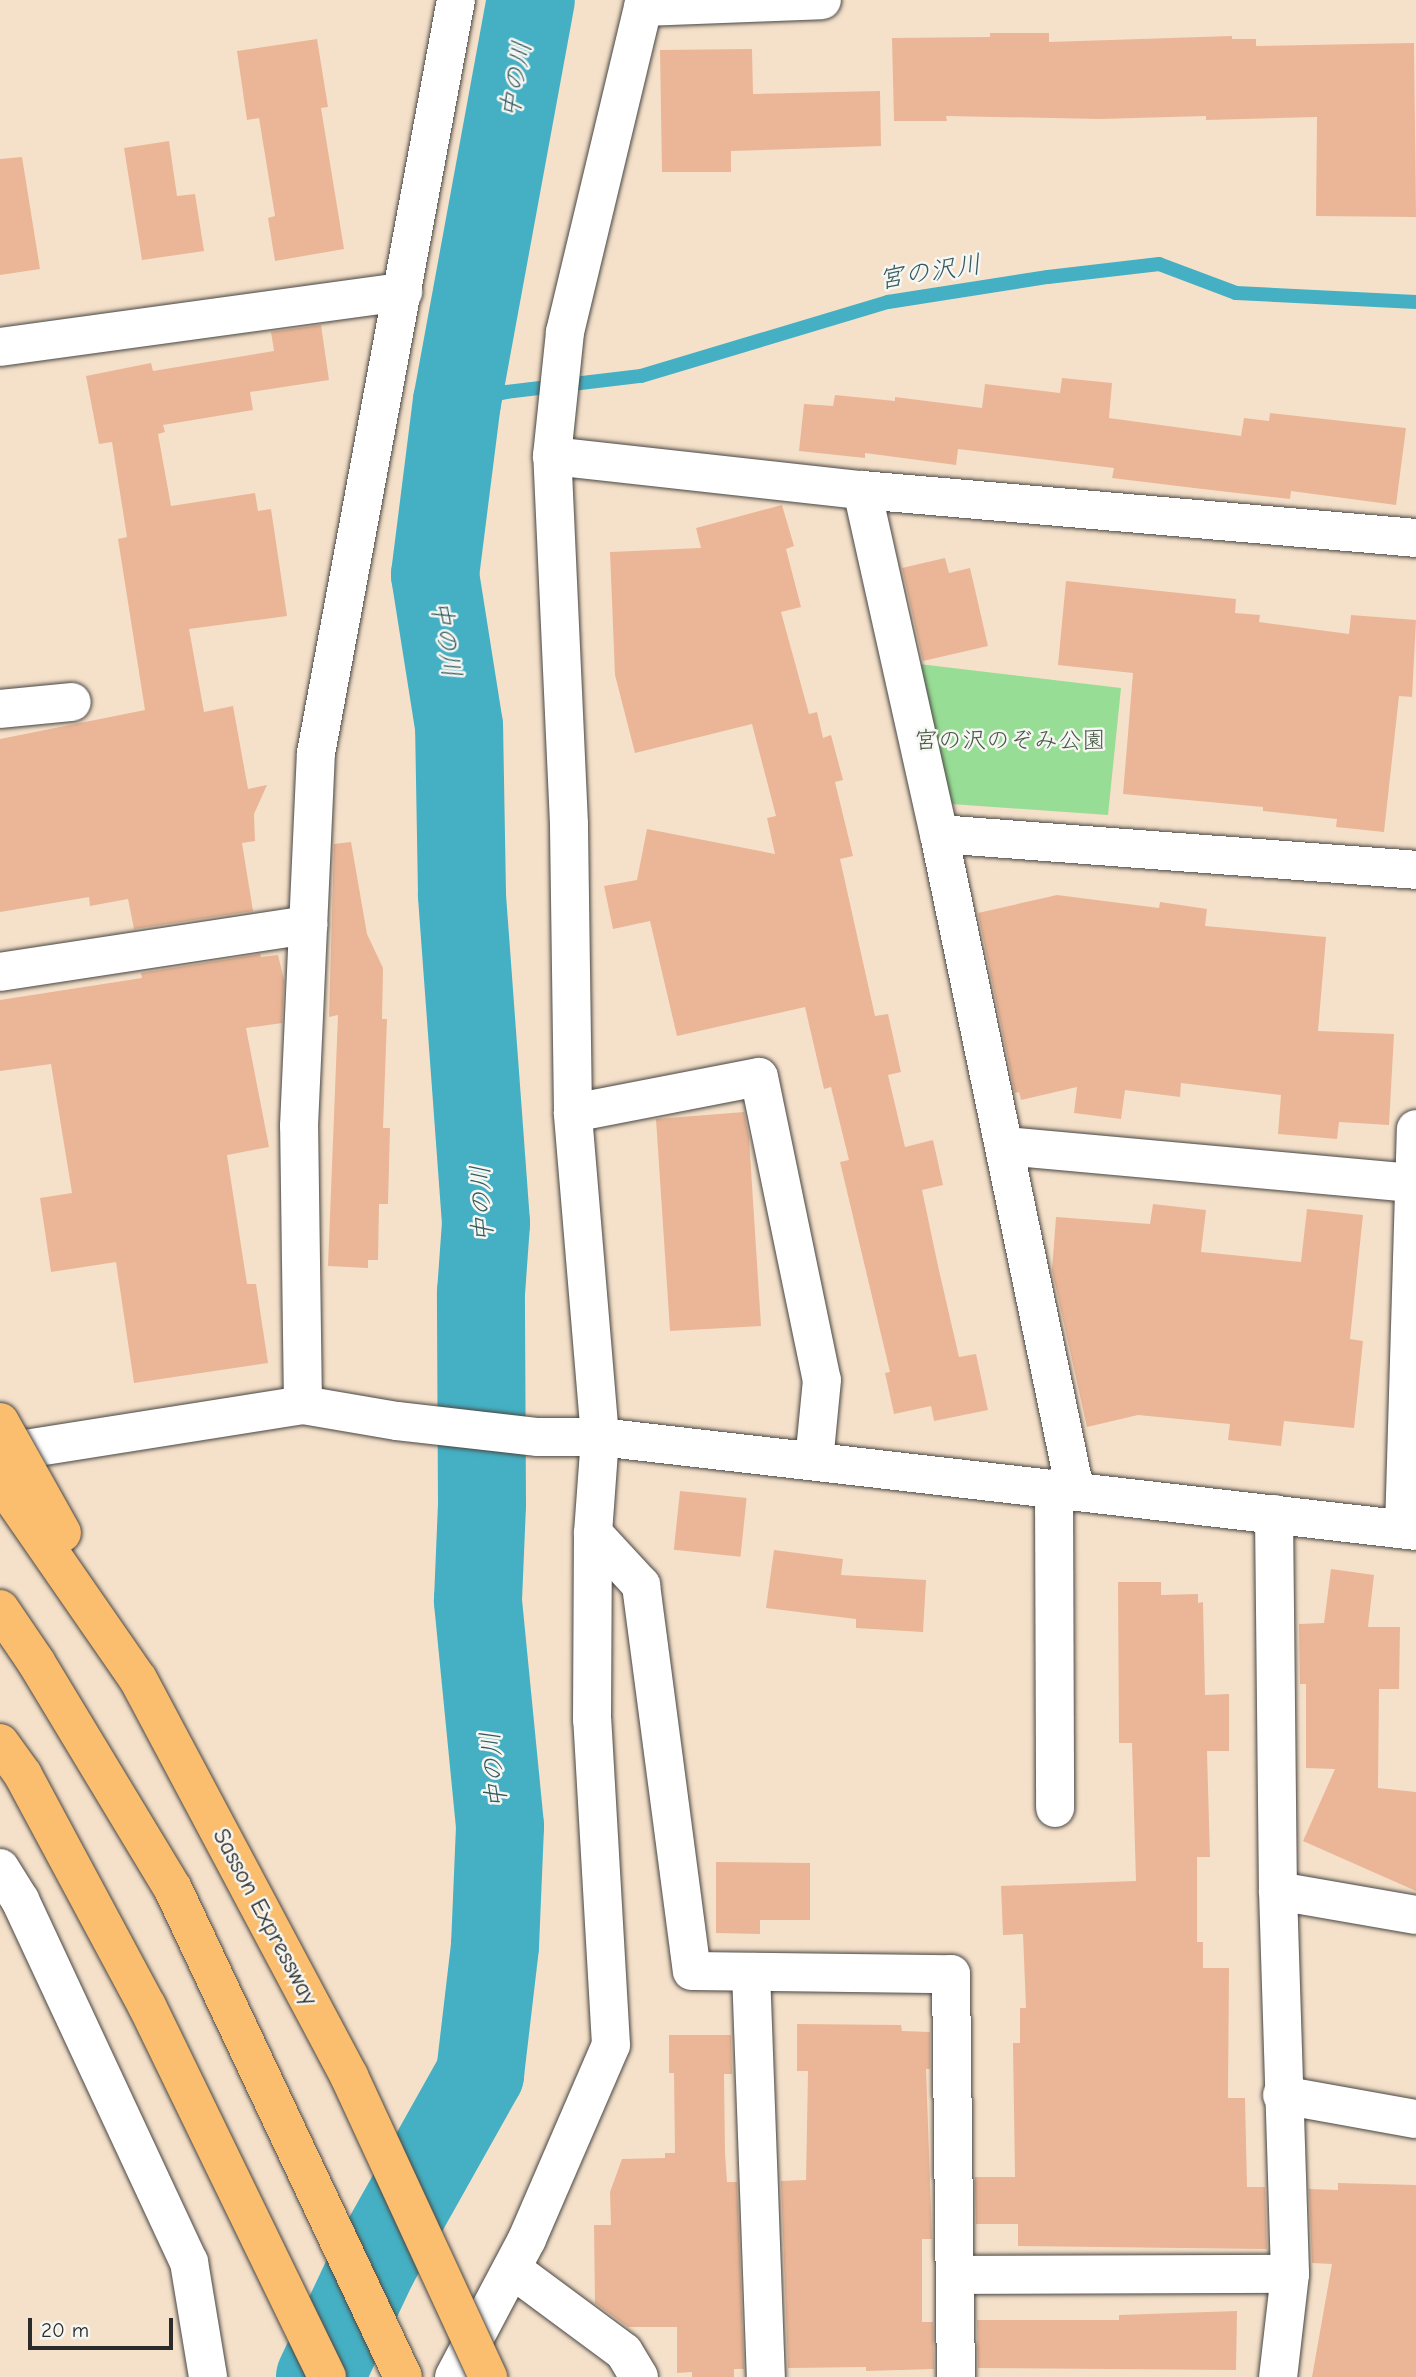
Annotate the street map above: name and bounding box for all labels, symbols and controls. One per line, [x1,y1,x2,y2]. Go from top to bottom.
water label: 中の川 [495,39,539,121]
water label: 宮の沢川 [876,249,984,297]
water label: 中の川 [423,598,467,680]
park label: 宮の沢のぞみ公園 [914,727,1106,755]
water label: 中の川 [466,1164,500,1244]
water label: 中の川 [475,1730,515,1810]
street label: Sasson Expressway [206,1824,324,2010]
scale bar [32,2304,177,2348]
text: 20 m [41,2318,89,2342]

